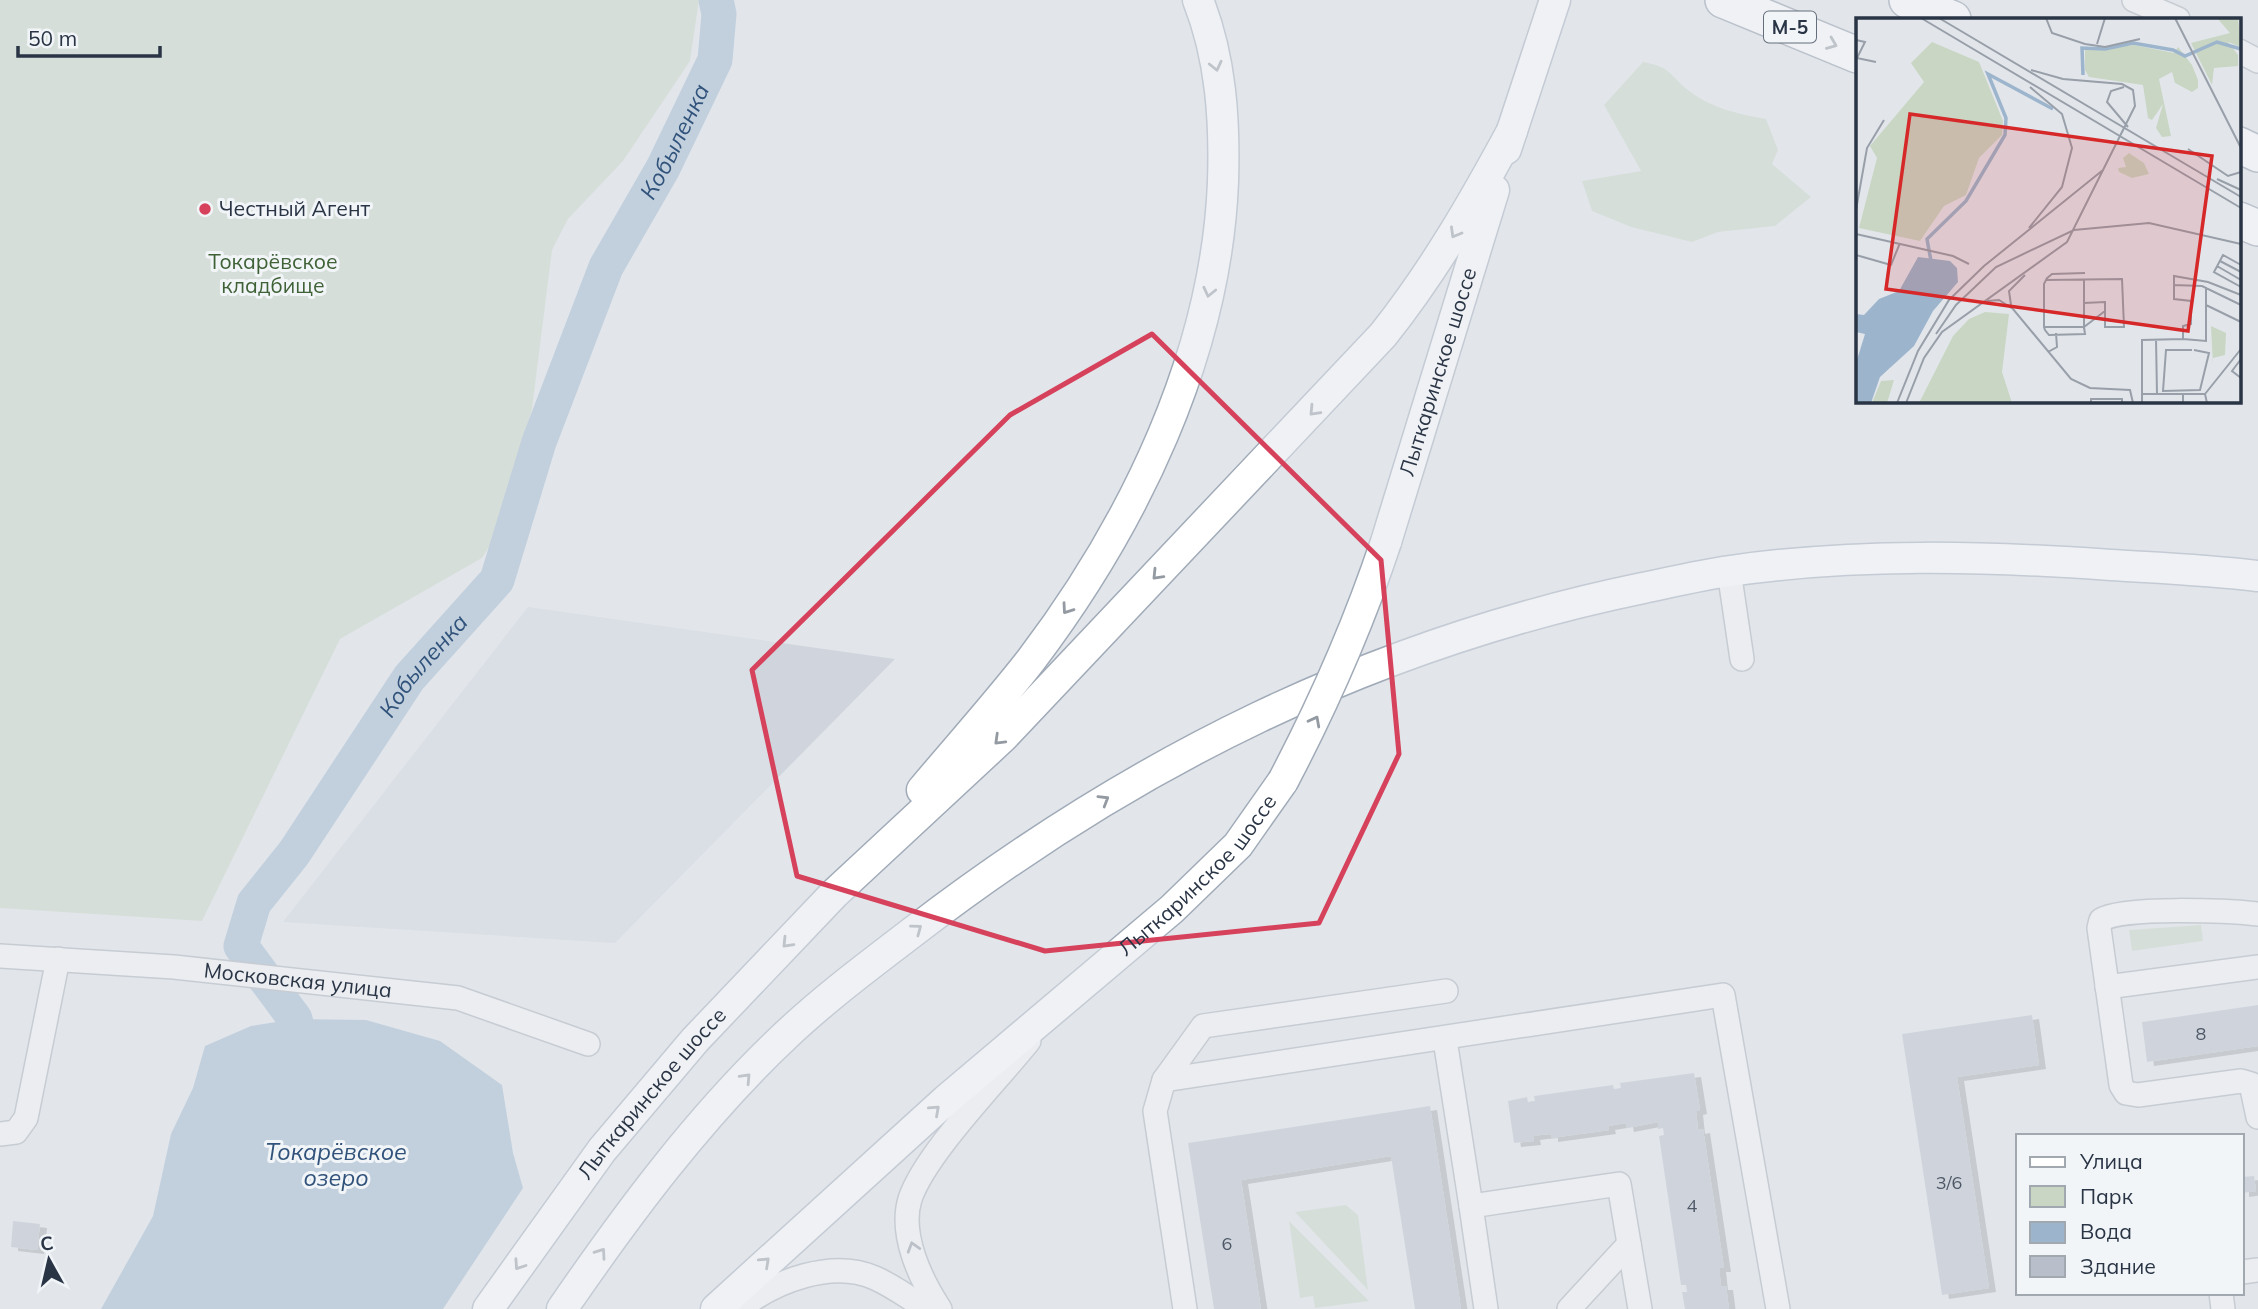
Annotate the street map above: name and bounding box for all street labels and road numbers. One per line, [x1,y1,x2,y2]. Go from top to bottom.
road number: М-5 [1764,12,1816,42]
street label: Лыткаринское шоссе [1393,264,1481,479]
street label: Лыткаринское шоссе [1113,789,1282,961]
street label: Московская улица [203,956,393,1003]
street label: Лыткаринское шоссе [571,1002,731,1184]

